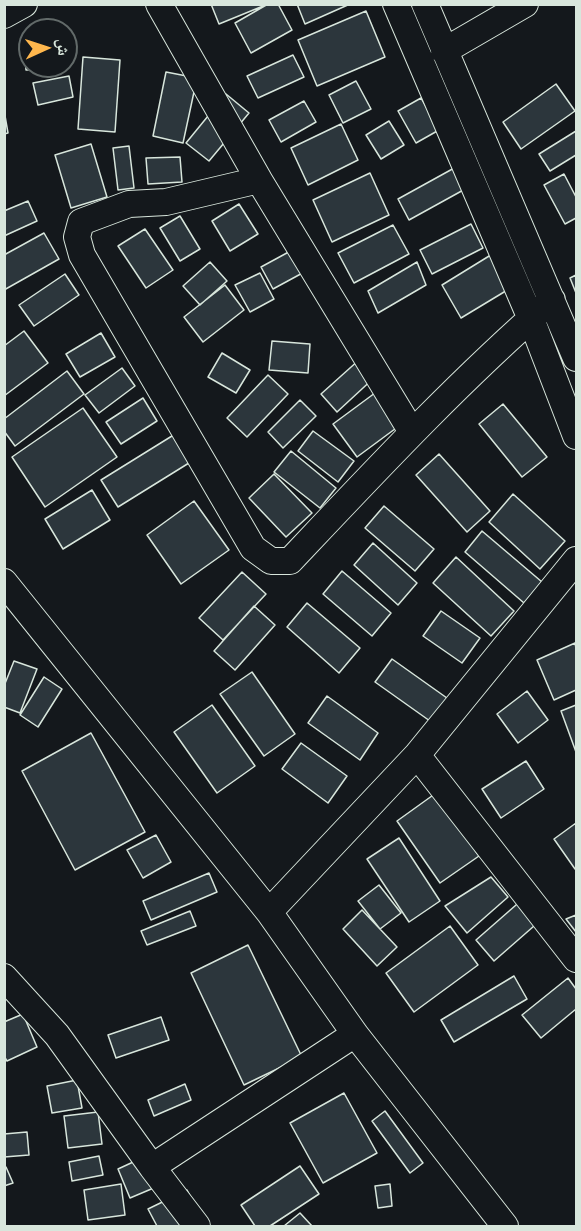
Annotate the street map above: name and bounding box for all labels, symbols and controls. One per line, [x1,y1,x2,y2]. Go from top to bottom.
north arrow [18,18,78,78]
text: ش [54,38,74,56]

